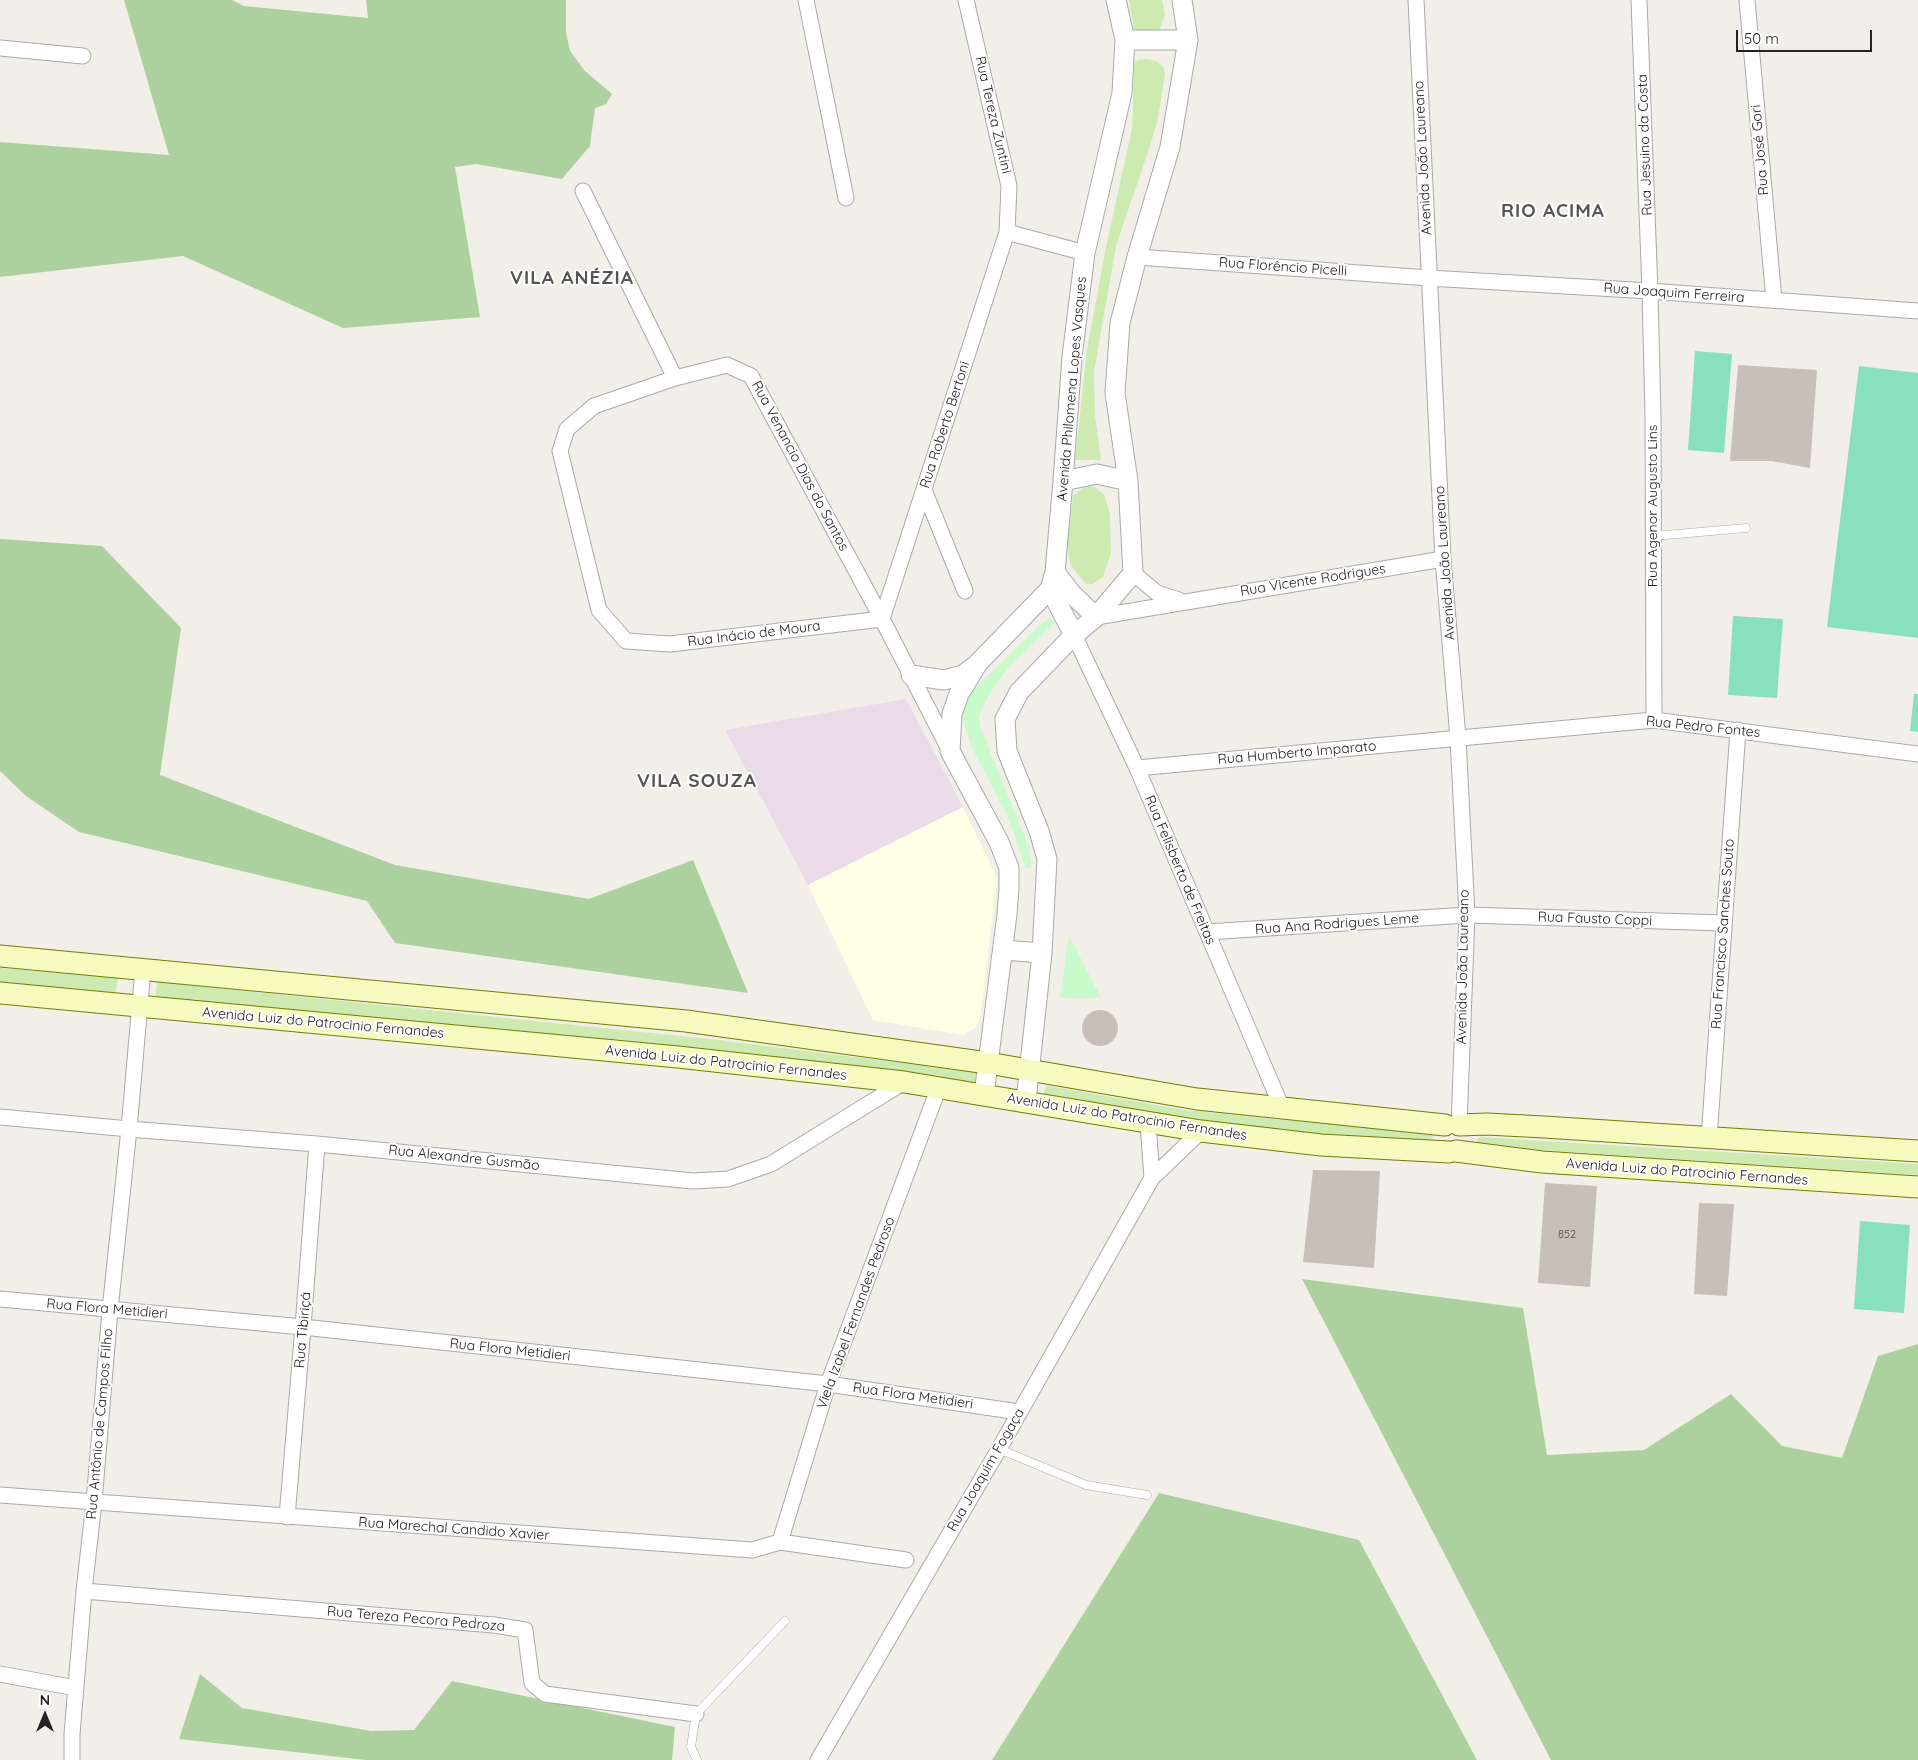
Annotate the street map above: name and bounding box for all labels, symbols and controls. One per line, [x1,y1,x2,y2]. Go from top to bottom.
scale bar [1738,20,1874,52]
text: 50 m [1744,29,1779,48]
street label: Rua Tereza Zuntini [971,55,1015,175]
street label: Rua Jesuino da Costa [1634,74,1656,216]
street label: Avenida João Laureano [1411,80,1435,236]
street label: Rua José Gori [1748,104,1772,196]
district label: RIO ACIMA [1500,200,1606,222]
street label: Rua Florêncio Picelli [1218,254,1348,280]
district label: VILA ANÉZIA [509,267,635,289]
street label: Avenida Philomena Lopes Vasques [1054,276,1090,502]
street label: Rua Joaquim Ferreira [1603,280,1745,306]
street label: Rua Roberto Bertoni [917,359,973,491]
street label: Rua Venancio Dias do Santos [748,378,852,554]
street label: Rua Agenor Augusto Lins [1645,425,1661,587]
street label: Avenida João Laureano [1431,485,1459,641]
street label: Rua Vicente Rodrigues [1239,560,1387,600]
street label: Rua Inácio de Moura [686,617,822,651]
street label: Rua Pedro Fontes [1645,713,1761,741]
street label: Rua Humberto Imparato [1217,738,1377,768]
district label: VILA SOUZA [636,770,758,792]
street label: Rua Felisberto de Freitas [1141,793,1219,947]
street label: Rua Francisco Sanches Souto [1708,838,1738,1030]
street label: Avenida João Laureano [1453,889,1473,1045]
street label: Rua Fausto Coppi [1537,909,1653,929]
street label: Rua Ana Rodrigues Leme [1254,910,1420,938]
street label: Avenida Luiz do Patrocinio Fernandes [201,1004,445,1042]
street label: Avenida Luiz do Patrocinio Fernandes [604,1042,848,1084]
street label: Avenida Luiz do Patrocinio Fernandes [1006,1090,1248,1144]
street label: Rua Alexandre Gusmão [388,1142,540,1174]
street label: Avenida Luiz do Patrocinio Fernandes [1565,1155,1809,1189]
street label: Viela Izabel Fernandes Pedroso [813,1215,899,1411]
house number: 852 [1558,1228,1576,1242]
street label: Rua Tibiriçá [291,1291,315,1369]
street label: Rua Flora Metidieri [46,1295,168,1323]
street label: Rua Antônio de Campos Filho [83,1328,117,1520]
street label: Rua Flora Metidieri [449,1335,571,1365]
street label: Rua Flora Metidieri [852,1379,974,1413]
street label: Rua Joaquim Fogaça [944,1405,1028,1535]
street label: Rua Marechal Candido Xavier [358,1514,550,1544]
street label: Rua Tereza Pecora Pedroza [326,1603,506,1635]
north arrow [20,1690,70,1740]
text: N [40,1691,50,1709]

